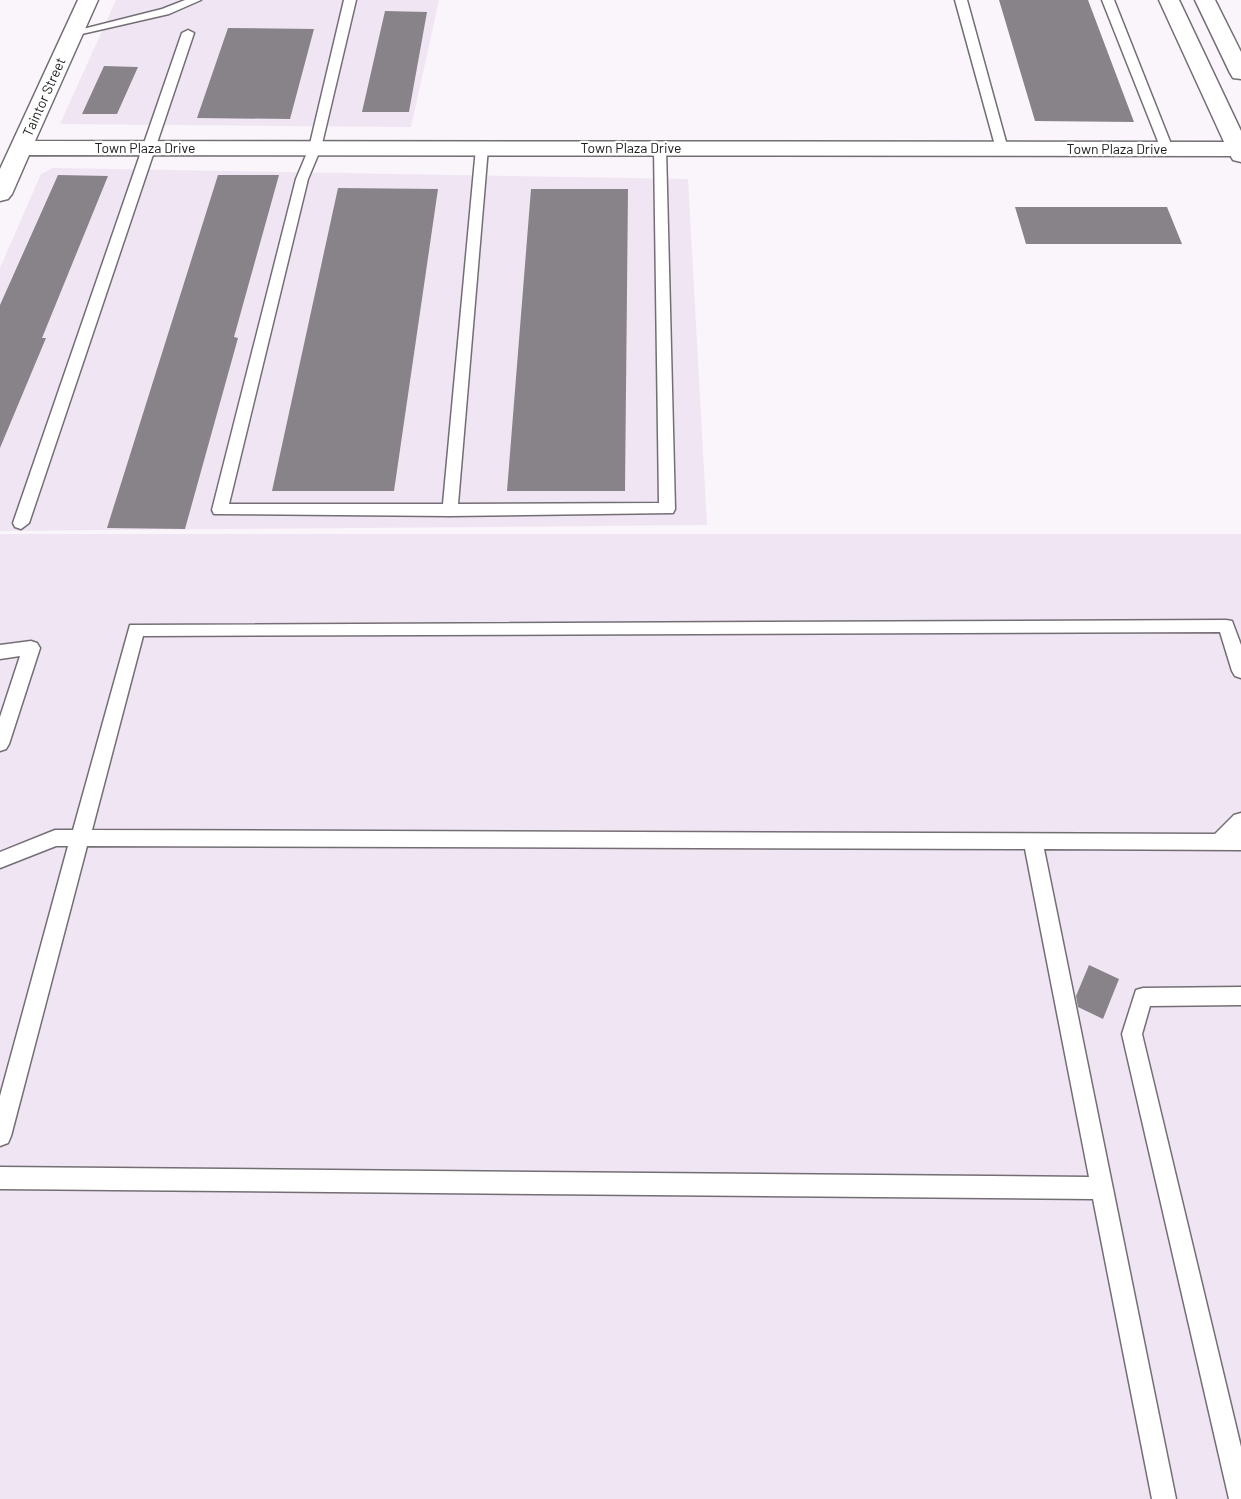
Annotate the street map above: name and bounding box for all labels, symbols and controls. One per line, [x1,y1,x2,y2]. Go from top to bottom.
street label: Taintor Street [19,55,69,139]
street label: Town Plaza Drive [95,139,195,156]
street label: Town Plaza Drive [581,139,681,156]
street label: Town Plaza Drive [1067,140,1167,157]

